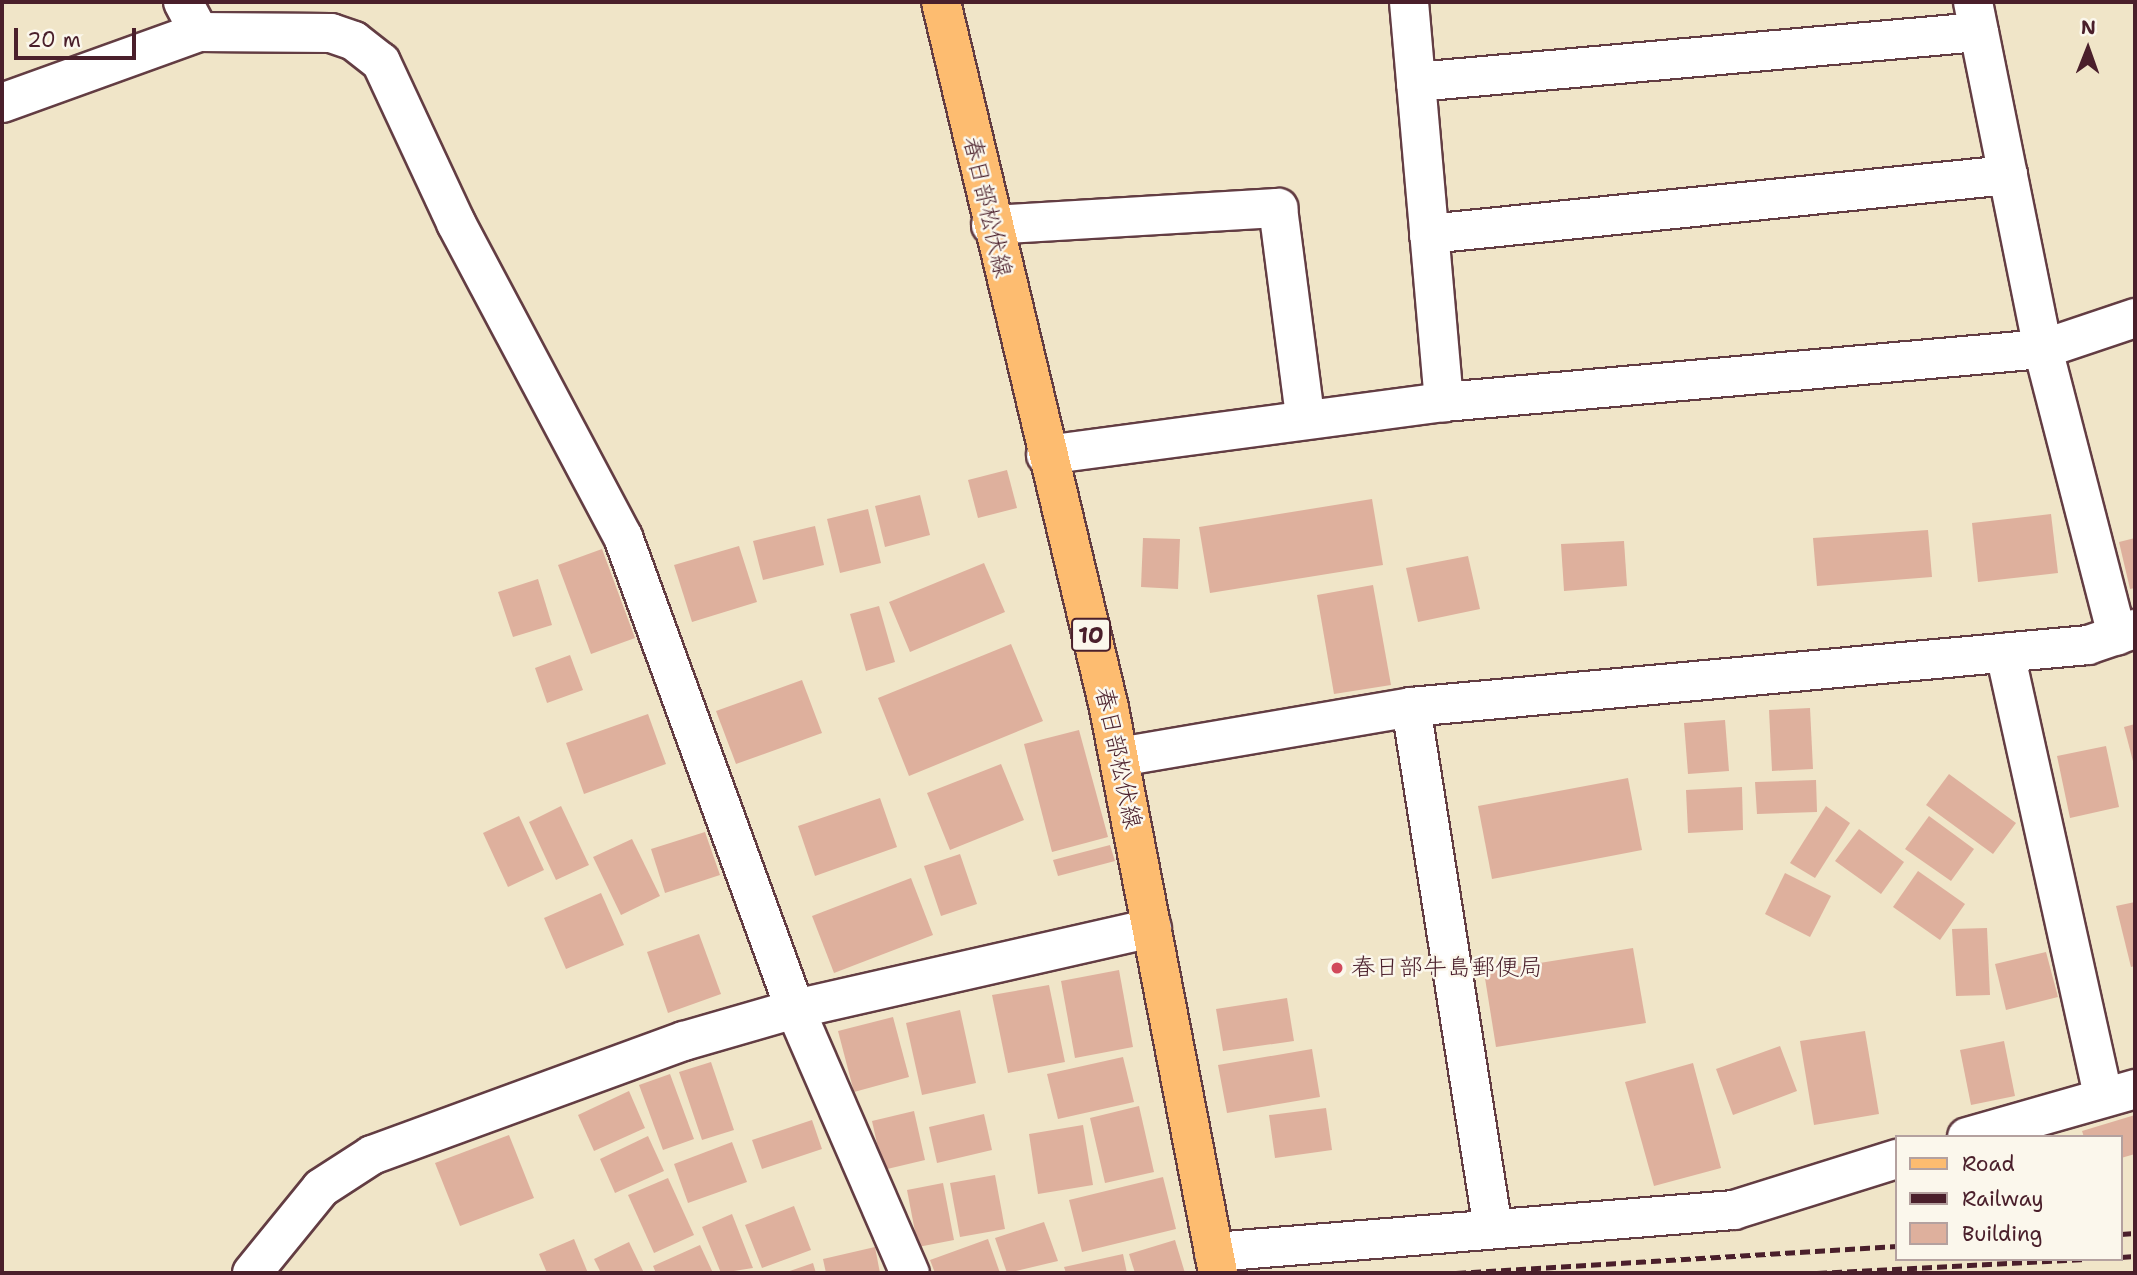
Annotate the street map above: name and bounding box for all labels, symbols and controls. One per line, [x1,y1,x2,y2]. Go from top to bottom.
scale bar [18,14,140,58]
north arrow [2053,14,2123,84]
text: N [2081,15,2096,40]
text: 20 m [27,26,81,54]
street label: 春日部松伏線 [957,134,1017,280]
road number: 10 [1070,615,1112,654]
street label: 春日部松伏線 [1089,685,1147,831]
place label: 春日部牛島郵便局 [1351,954,1543,982]
marker: 春日部牛島郵便局 [1329,960,1345,976]
legend [1896,1135,2123,1261]
text: Road [1962,1150,2015,1178]
text: Railway [1962,1185,2044,1213]
text: Building [1962,1220,2042,1248]

